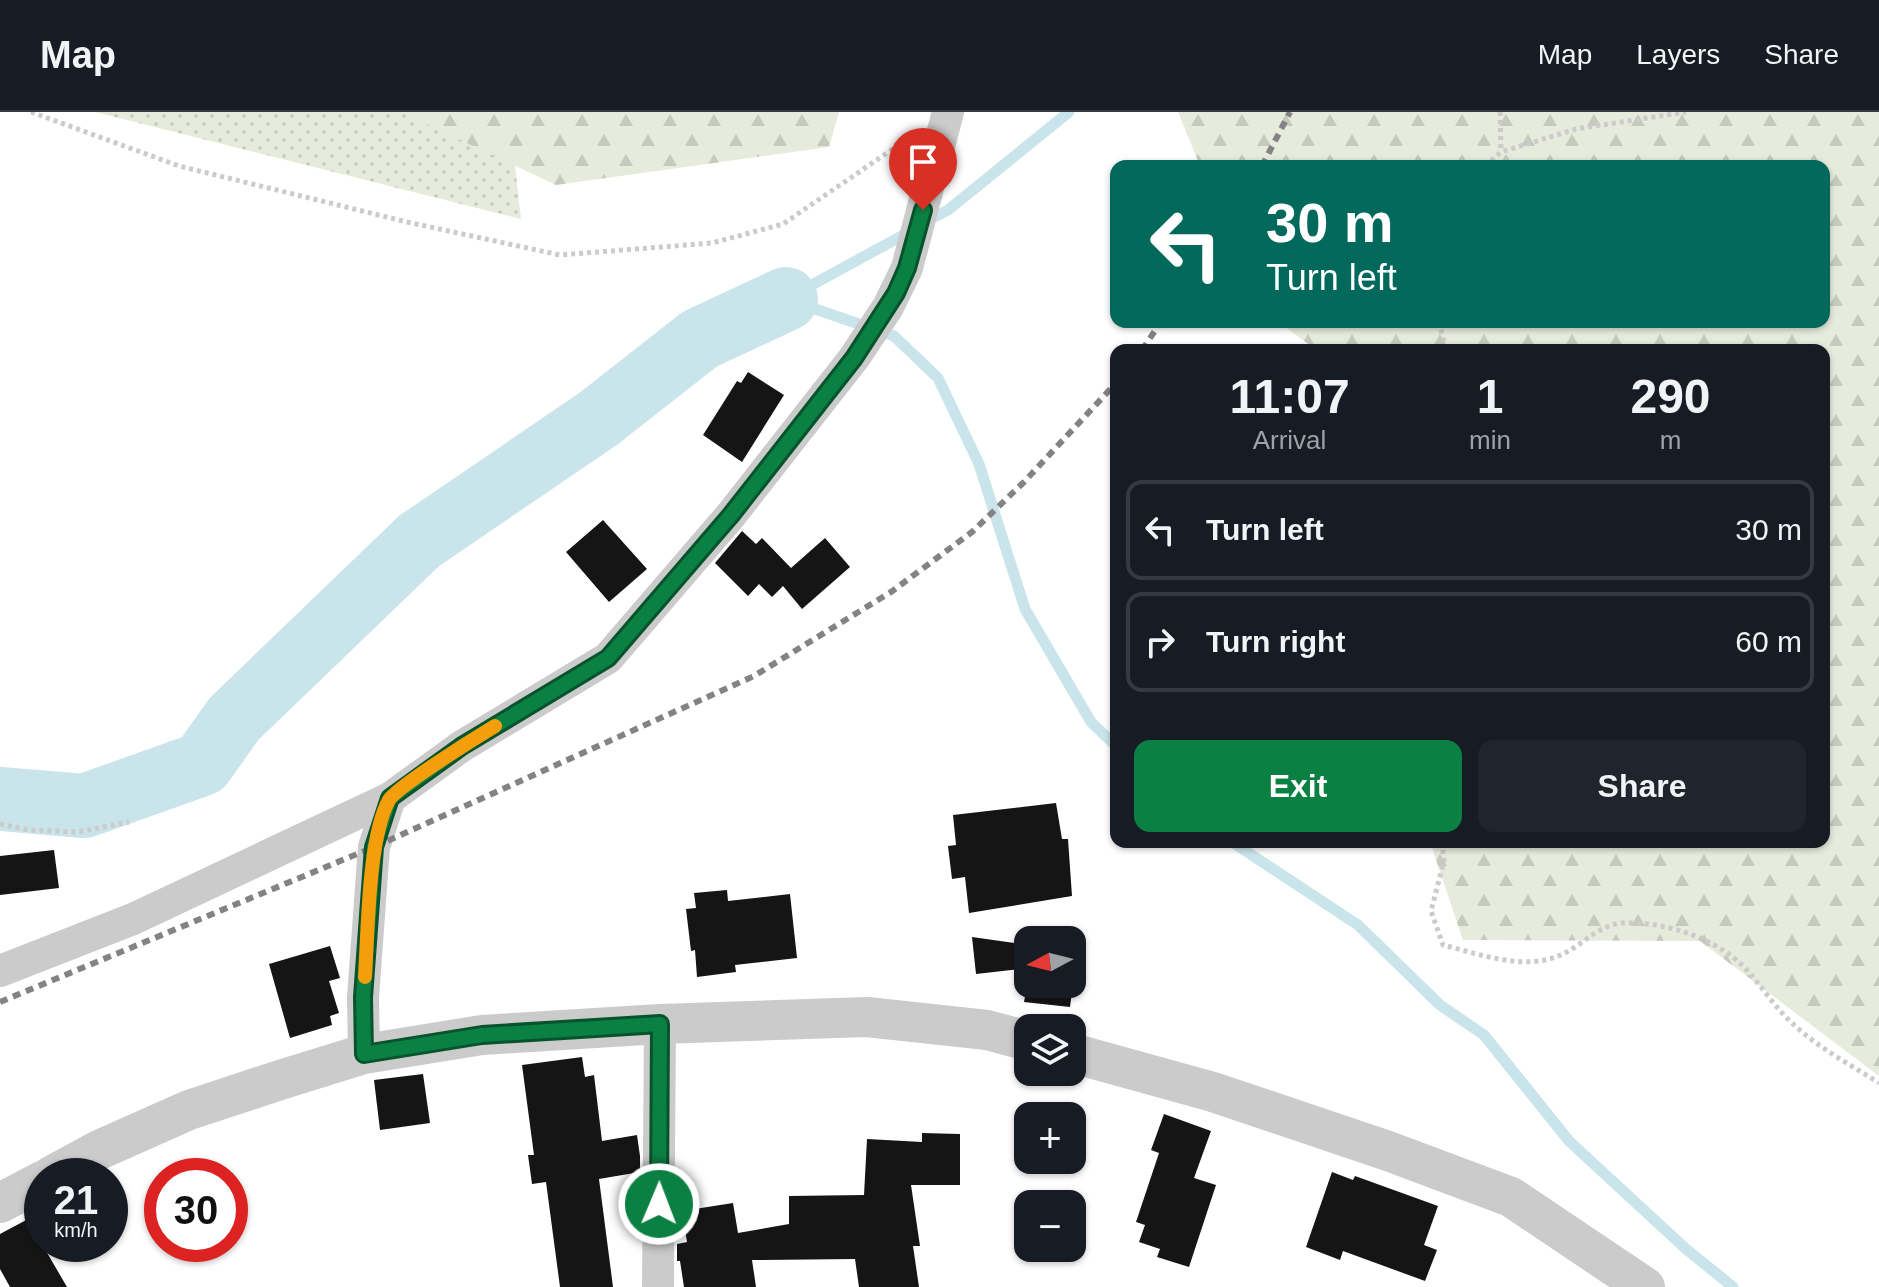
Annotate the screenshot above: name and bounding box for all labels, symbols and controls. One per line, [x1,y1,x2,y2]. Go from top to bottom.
text: Map [40,34,116,76]
text: Map [1538,39,1592,70]
text: Layers [1636,39,1720,70]
text: Share [1764,39,1839,70]
pin [889,128,957,210]
icon: arrive [901,140,945,184]
text: 30 m [1266,191,1394,254]
icon: left [1134,192,1238,296]
text: Turn left [1266,257,1397,298]
text: 11:07 [1229,370,1350,423]
text: 1 [1477,370,1503,423]
text: 290 [1630,370,1711,423]
text: Arrival [1253,425,1326,455]
text: min [1469,425,1511,455]
text: m [1660,425,1681,455]
icon: left [1138,508,1182,552]
text: Turn left [1206,513,1324,546]
text: 30 m [1735,513,1802,546]
icon: right [1138,620,1182,664]
text: Turn right [1206,625,1345,658]
text: 60 m [1735,625,1802,658]
button: Exit [1134,740,1462,832]
button: Share [1478,740,1806,832]
north arrow [1014,926,1086,998]
map controls [1014,926,1086,1262]
button: layers [1014,1014,1086,1086]
button: + [1014,1102,1086,1174]
speed limit sign: 30 [144,1158,248,1262]
position arrow [617,1162,701,1246]
text: 21 [54,1178,98,1222]
button: − [1014,1190,1086,1262]
text: km/h [54,1219,98,1241]

